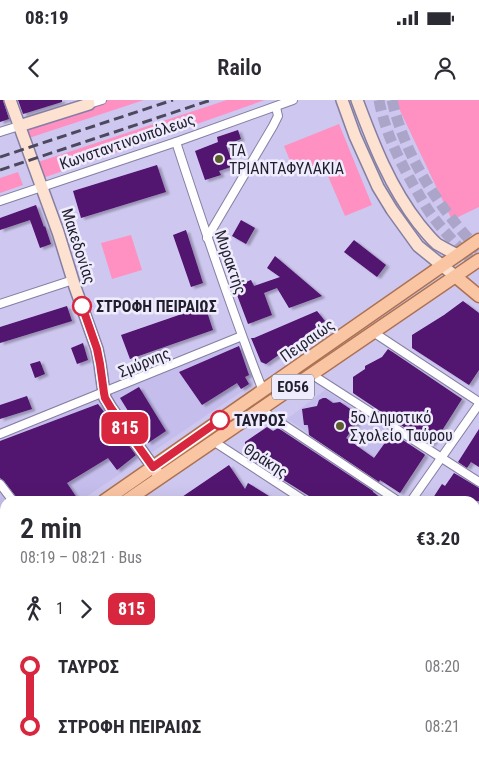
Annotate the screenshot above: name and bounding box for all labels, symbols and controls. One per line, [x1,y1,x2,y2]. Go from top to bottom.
text: 08:19 [25,6,69,29]
icon: back [20,54,48,82]
icon: person [431,54,459,82]
text: Railo [217,55,262,80]
street label: Κωνσταντινουπόλεως [57,109,197,174]
place label: ΤΑ ΤΡΙΑΝΤΑΦΥΛΑΚΙΑ [229,141,344,178]
marker: ΤΑ ΤΡΙΑΝΤΑΦΥΛΑΚΙΑ [213,153,225,165]
street label: Μακεδονίας [57,206,100,286]
street label: Μυρακτής [211,228,250,297]
marker: ΣΤΡΟΦΗ ΠΕΙΡΑΙΩΣ [72,296,92,316]
place label: ΣΤΡΟΦΗ ΠΕΙΡΑΙΩΣ [96,297,217,316]
street label: Πειραιώς [276,315,338,366]
street label: Σμύρνης [116,344,173,381]
road number: ΕΟ56 [272,374,314,400]
place label: 5ο Δημοτικό Σχολείο Ταύρου [350,408,453,445]
marker: ΤΑΥΡΟΣ [210,410,230,430]
place label: ΤΑΥΡΟΣ [234,411,285,430]
line badge: 815 [96,412,154,444]
text: 815 [111,417,139,438]
marker: 5ο Δημοτικό Σχολείο Ταύρου [334,420,346,432]
street label: Θράκης [240,439,291,482]
text: 2 min [20,512,82,545]
text: €3.20 [416,527,460,550]
text: 08:19 – 08:21 · Bus [20,548,142,567]
icon: walk [20,595,48,623]
icon: forward [72,595,100,623]
text: 815 [118,598,145,619]
text: 1 [56,599,64,618]
text: ΤΑΥΡΟΣ [58,655,119,678]
text: 08:20 [425,657,460,676]
text: ΣΤΡΟΦΗ ΠΕΙΡΑΙΩΣ [58,715,201,738]
text: 08:21 [425,717,460,736]

